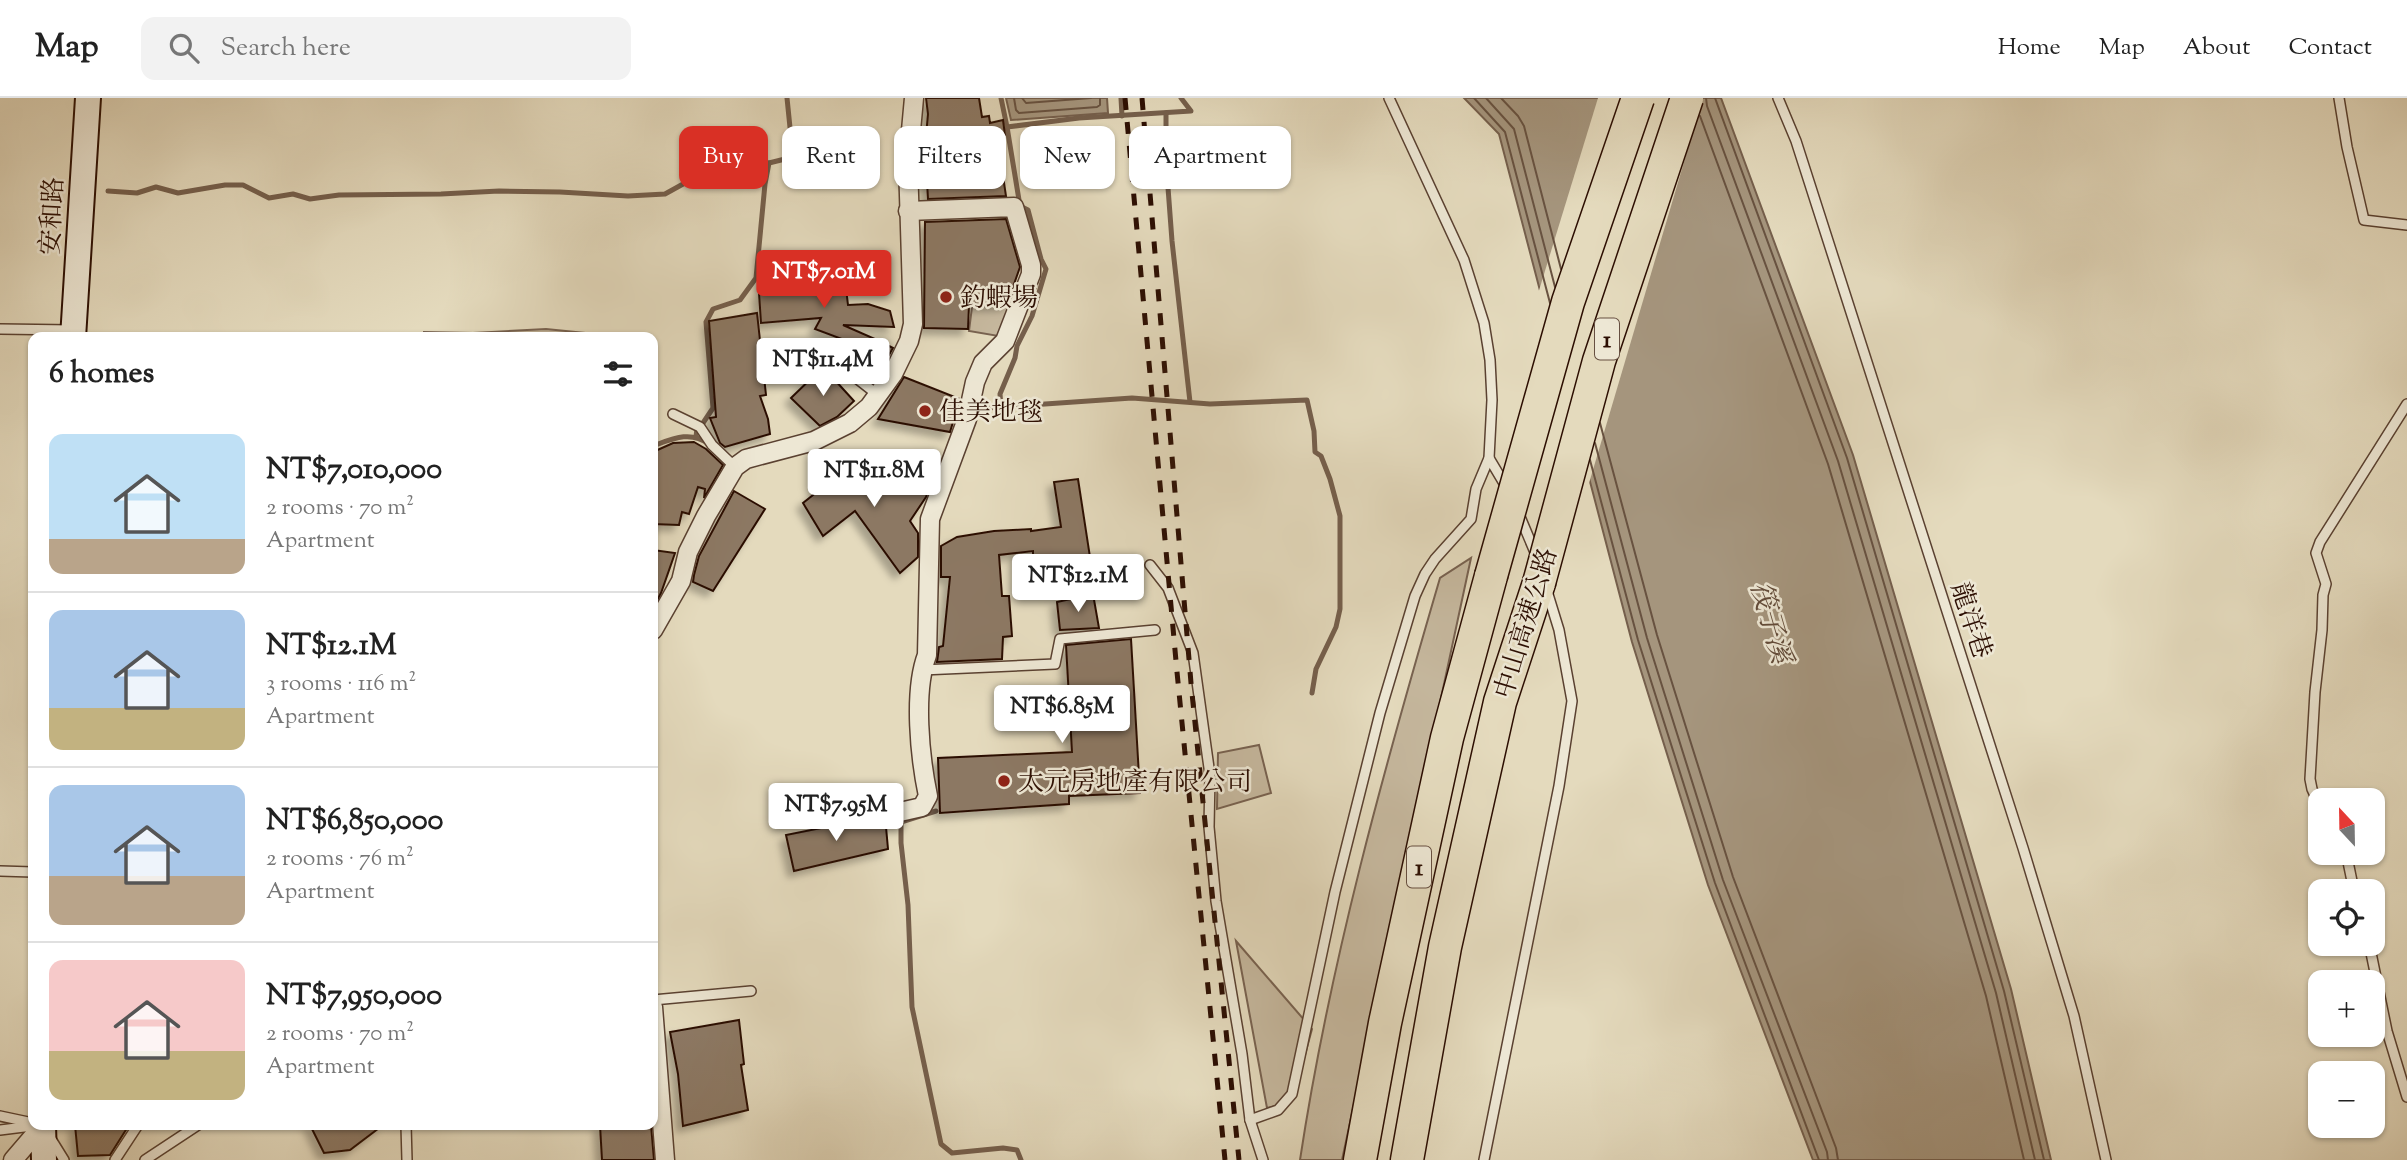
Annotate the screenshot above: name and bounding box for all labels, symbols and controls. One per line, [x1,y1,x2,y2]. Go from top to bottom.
search box [141,17,631,80]
text: Map [35,24,99,72]
icon: search [165,29,203,67]
text: Search here [221,30,351,67]
text: Home [1998,31,2061,65]
text: Map [2099,31,2145,65]
text: About [2183,31,2250,65]
text: Contact [2288,31,2372,65]
chip: Buy [679,126,768,189]
chip: Rent [782,126,880,189]
chip: Filters [894,126,1006,189]
chip: New [1020,126,1115,189]
chip: Apartment [1129,126,1291,189]
street label: 安和路 [33,176,74,256]
pin: NT$7.01M [752,250,896,310]
text: NT$7.01M [772,256,876,289]
place label: 釣蝦場 [960,281,1038,318]
marker: 釣蝦場 [938,289,954,305]
road number: 1 [1595,319,1619,360]
pin: NT$11.4M [751,338,895,398]
text: NT$11.4M [773,344,873,377]
text: 6 homes [49,353,154,396]
icon: filters [599,355,637,393]
place label: 佳美地毯 [939,395,1043,432]
marker: 佳美地毯 [917,403,933,419]
text: NT$7,010,000 [266,449,442,492]
pin: NT$11.8M [802,450,946,509]
text: NT$11.8M [824,455,924,488]
icon: home [105,462,189,546]
text: 2 rooms · 70 m² [266,492,414,525]
text: Apartment [266,525,375,558]
street label: 中山高速公路 [1487,544,1568,704]
pin: NT$12.1M [1006,554,1150,614]
text: NT$12.1M [1028,560,1128,593]
water label: 筏子溪 [1738,577,1801,672]
street label: 龍洋巷 [1940,578,1999,664]
text: NT$12.1M [266,625,397,668]
icon: home [105,638,189,722]
text: 3 rooms · 116 m² [266,668,416,701]
pin: NT$6.85M [990,686,1134,745]
text: NT$6.85M [1010,691,1114,724]
text: Apartment [266,701,375,734]
place label: 太元房地產有限公司 [1018,765,1252,802]
marker: 太元房地產有限公司 [996,773,1012,789]
pin: NT$7.95M [764,784,908,843]
north arrow [2308,788,2385,864]
map controls [2308,788,2385,1138]
text: NT$7.95M [785,789,888,822]
text: NT$6,850,000 [266,800,443,843]
icon: home [105,813,189,897]
text: 2 rooms · 76 m² [266,843,414,876]
road number: 1 [1407,846,1431,888]
text: Apartment [266,876,375,909]
button: locate [2308,879,2385,956]
button: + [2308,970,2385,1047]
text: NT$7,950,000 [266,975,442,1018]
icon: home [105,988,189,1072]
text: 2 rooms · 70 m² [266,1018,414,1051]
text: Apartment [266,1051,375,1084]
button: − [2308,1061,2385,1138]

